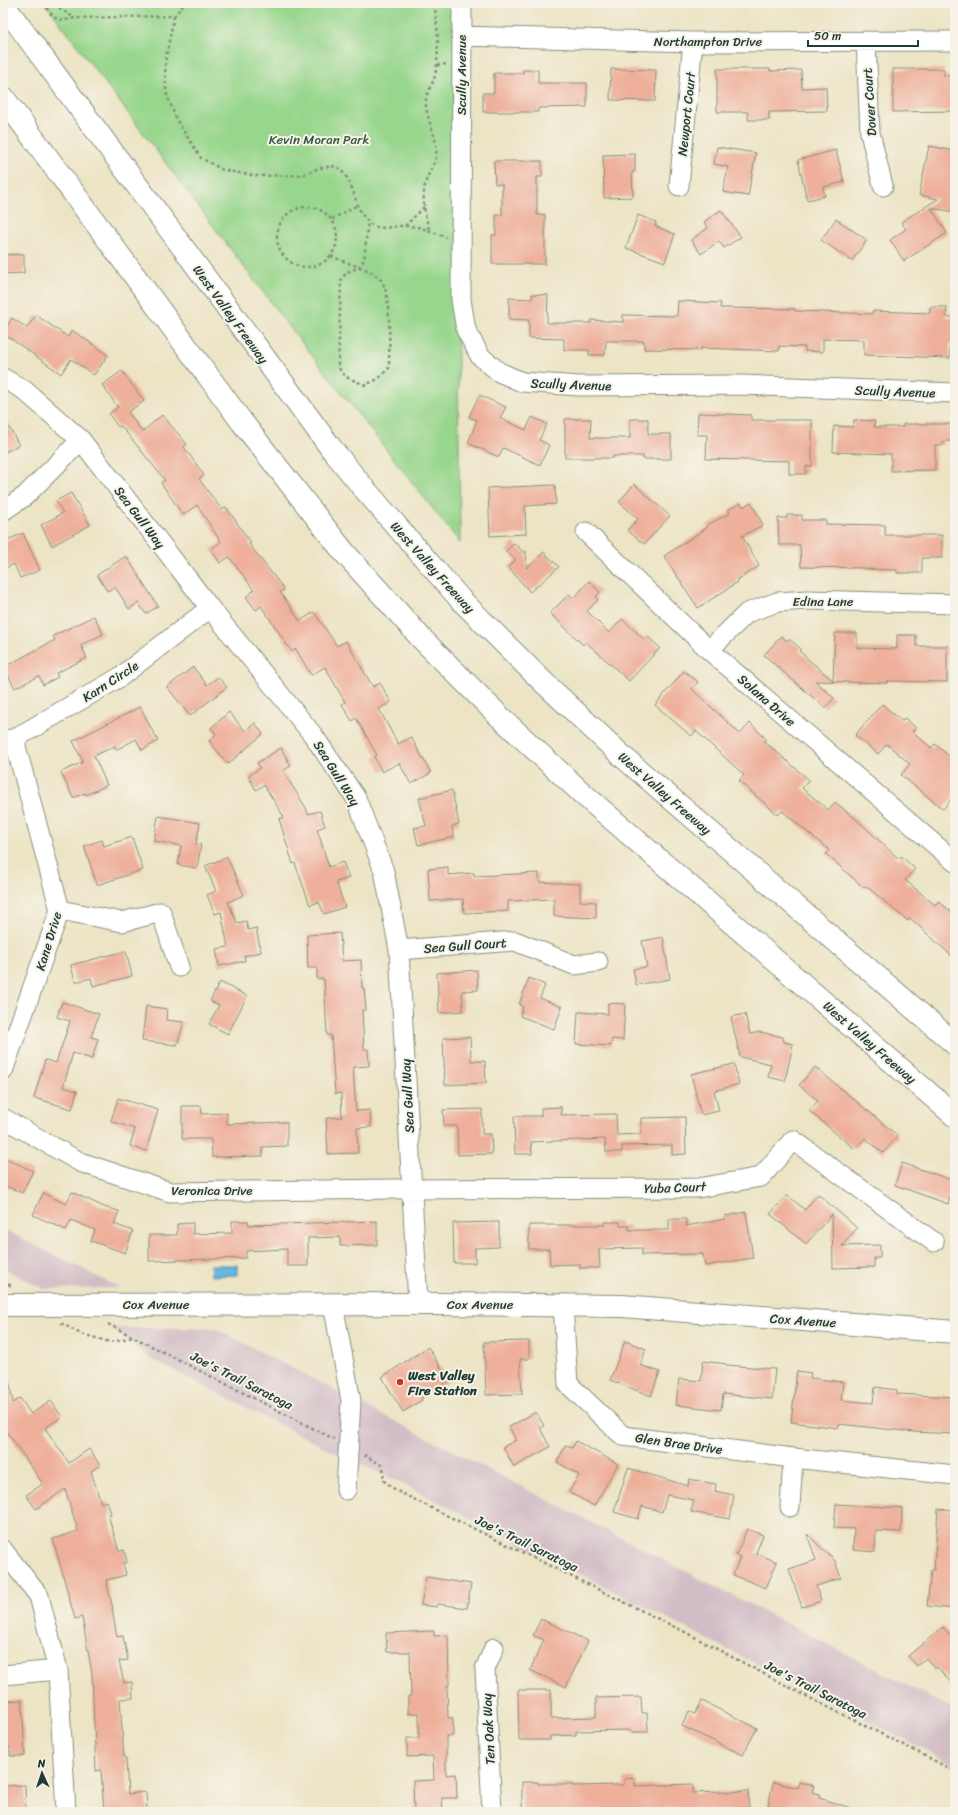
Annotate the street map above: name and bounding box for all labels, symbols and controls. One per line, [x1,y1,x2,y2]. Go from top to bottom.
scale bar [808,22,918,48]
text: 50 m [814,25,841,47]
street label: Northampton Drive [654,30,762,53]
street label: Scully Avenue [450,35,473,115]
street label: Dover Court [856,67,883,137]
street label: Newport Court [671,70,702,157]
park label: Kevin Moran Park [269,128,369,151]
street label: West Valley Freeway [187,260,275,369]
street label: Scully Avenue [530,372,612,397]
street label: Scully Avenue [854,379,936,404]
street label: Sea Gull Way [108,481,171,554]
street label: West Valley Freeway [385,516,481,619]
street label: Edina Lane [793,590,854,613]
street label: Karn Circle [77,654,143,708]
street label: Solana Drive [732,668,801,733]
street label: Sea Gull Way [307,736,366,811]
street label: West Valley Freeway [613,746,717,841]
street label: Kane Drive [29,908,68,974]
street label: Sea Gull Court [423,931,508,960]
street label: West Valley Freeway [818,995,922,1090]
street label: Sea Gull Way [394,1058,421,1134]
street label: Yuba Court [644,1175,707,1200]
street label: Veronica Drive [171,1179,253,1202]
street label: Cox Avenue [123,1293,190,1316]
street label: Cox Avenue [447,1293,514,1316]
street label: Cox Avenue [769,1307,837,1334]
street label: Joe's Trail Saratoga [186,1344,298,1416]
place label: West Valley Fire Station [407,1364,478,1402]
marker: West Valley Fire Station [395,1377,405,1387]
street label: Glen Brae Drive [634,1426,724,1461]
street label: Joe's Trail Saratoga [470,1508,583,1579]
street label: Joe's Trail Saratoga [760,1653,872,1725]
street label: Ten Oak Way [475,1692,502,1765]
north arrow [22,1753,62,1793]
text: N [36,1754,46,1773]

